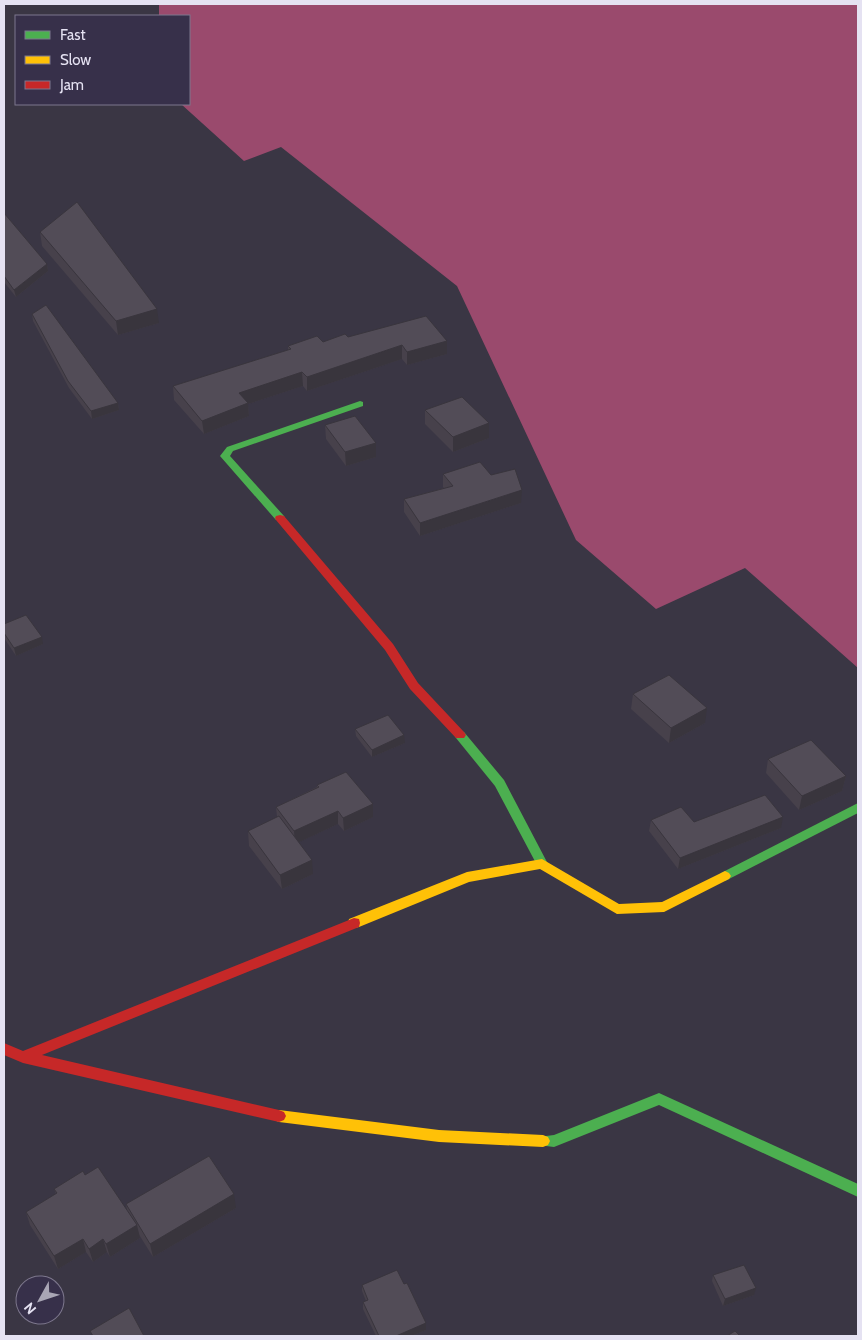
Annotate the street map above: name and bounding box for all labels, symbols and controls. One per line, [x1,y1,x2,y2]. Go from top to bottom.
legend [15,15,190,105]
text: Fast [60,26,85,44]
text: Slow [60,51,91,69]
text: Jam [59,76,84,94]
north arrow [15,1275,65,1325]
text: N [20,1299,40,1318]

